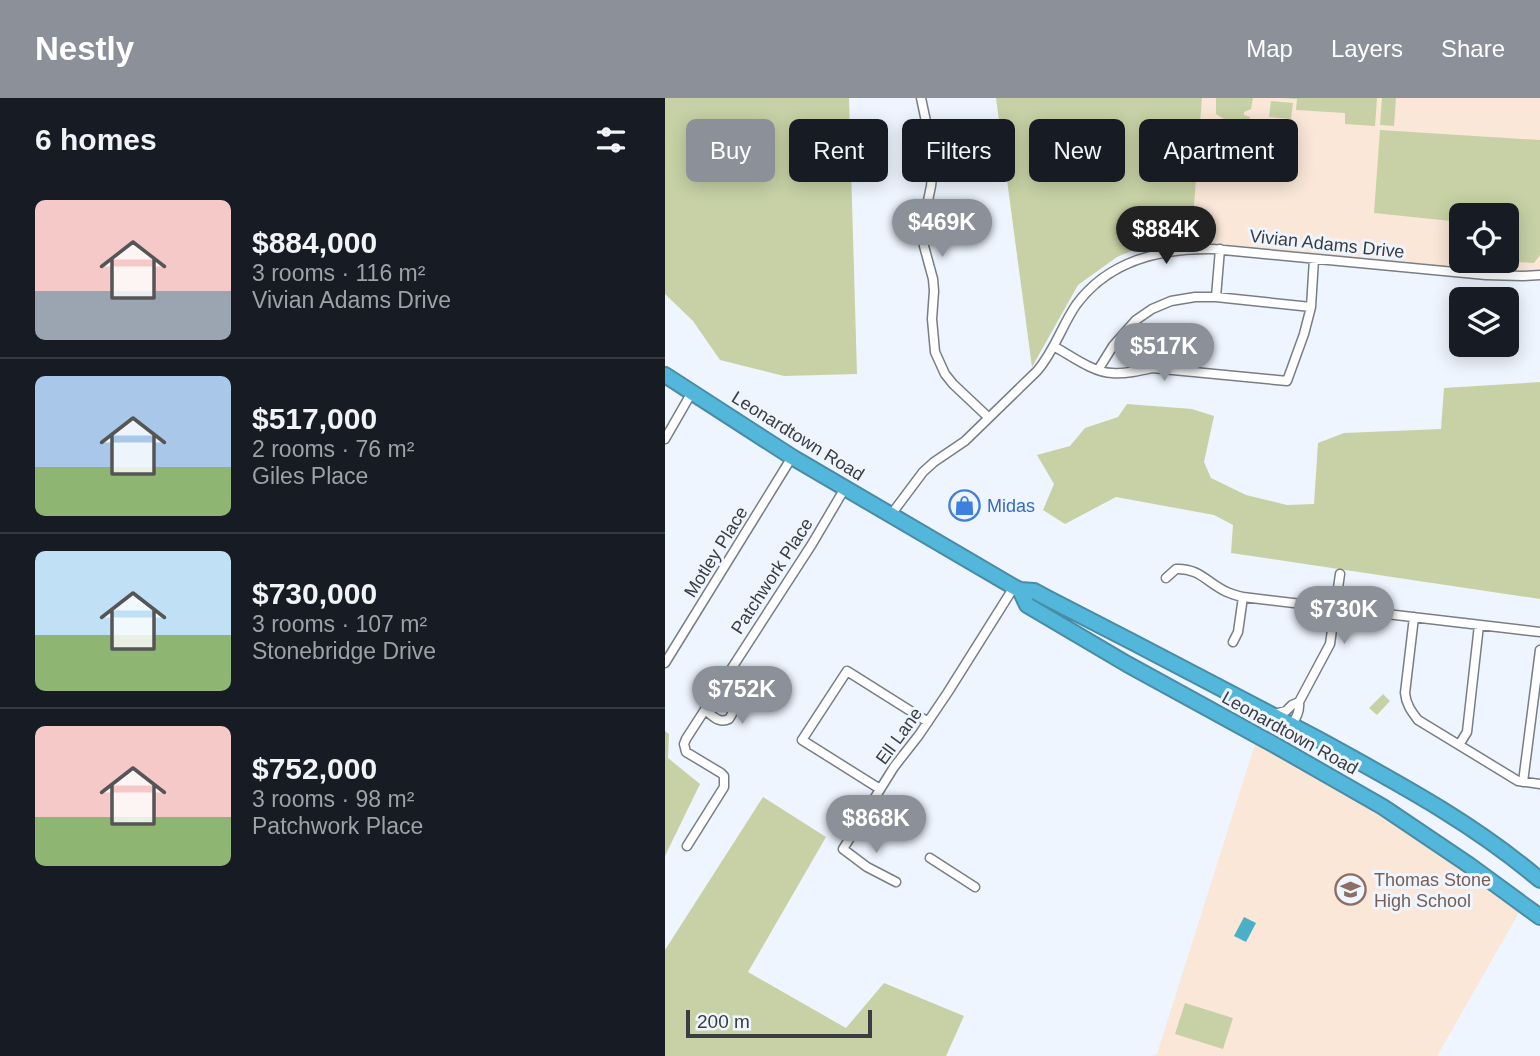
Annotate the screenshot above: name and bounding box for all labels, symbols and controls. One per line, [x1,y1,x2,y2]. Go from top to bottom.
text: Nestly [35,30,134,67]
text: Map [1246,35,1293,62]
text: Layers [1331,35,1403,62]
text: Share [1441,35,1505,62]
chip: Buy [686,119,775,182]
chip: Rent [789,119,888,182]
chip: Filters [902,119,1015,182]
chip: New [1029,119,1125,182]
chip: Apartment [1139,119,1298,182]
icon: filters [592,121,630,159]
text: 6 homes [35,123,157,156]
pin: $469K [893,200,991,259]
map controls [1449,203,1519,357]
button: locate [1449,203,1519,273]
pin: $884K [1117,206,1215,266]
text: $469K [908,209,976,235]
text: $884K [1132,216,1200,242]
text: $884,000 [252,226,377,259]
street label: Vivian Adams Drive [1249,226,1405,262]
icon: home [91,228,175,312]
text: 3 rooms · 116 m² [252,260,425,286]
text: Vivian Adams Drive [252,287,451,313]
button: layers [1449,287,1519,357]
pin: $517K [1115,324,1213,383]
text: $517K [1130,333,1198,359]
street label: Leonardtown Road [728,387,868,485]
text: $517,000 [252,402,377,435]
icon: home [91,404,175,488]
text: 2 rooms · 76 m² [252,436,414,462]
text: Giles Place [252,463,368,489]
shop icon: Midas [947,489,981,523]
place label: Midas [987,496,1035,516]
street label: Motley Place [680,503,752,601]
street label: Patchwork Place [727,514,817,638]
text: $730,000 [252,577,377,610]
icon: home [91,579,175,663]
pin: $730K [1295,587,1393,646]
text: $730K [1310,596,1378,622]
text: 3 rooms · 107 m² [252,611,427,637]
text: Stonebridge Drive [252,638,436,664]
pin: $752K [693,666,791,726]
text: $752K [708,676,776,702]
street label: Leonardtown Road [1219,687,1361,779]
street label: Ell Lane [872,704,926,768]
text: $752,000 [252,752,377,785]
icon: home [91,754,175,838]
text: 3 rooms · 98 m² [252,786,414,812]
pin: $868K [827,796,925,855]
text: $868K [842,805,910,831]
text: Patchwork Place [252,813,423,839]
place label: Thomas Stone High School [1374,870,1491,911]
school or university icon: Thomas Stone High School [1334,873,1368,907]
scale bar [686,1007,871,1039]
text: 200 m [697,1011,750,1032]

